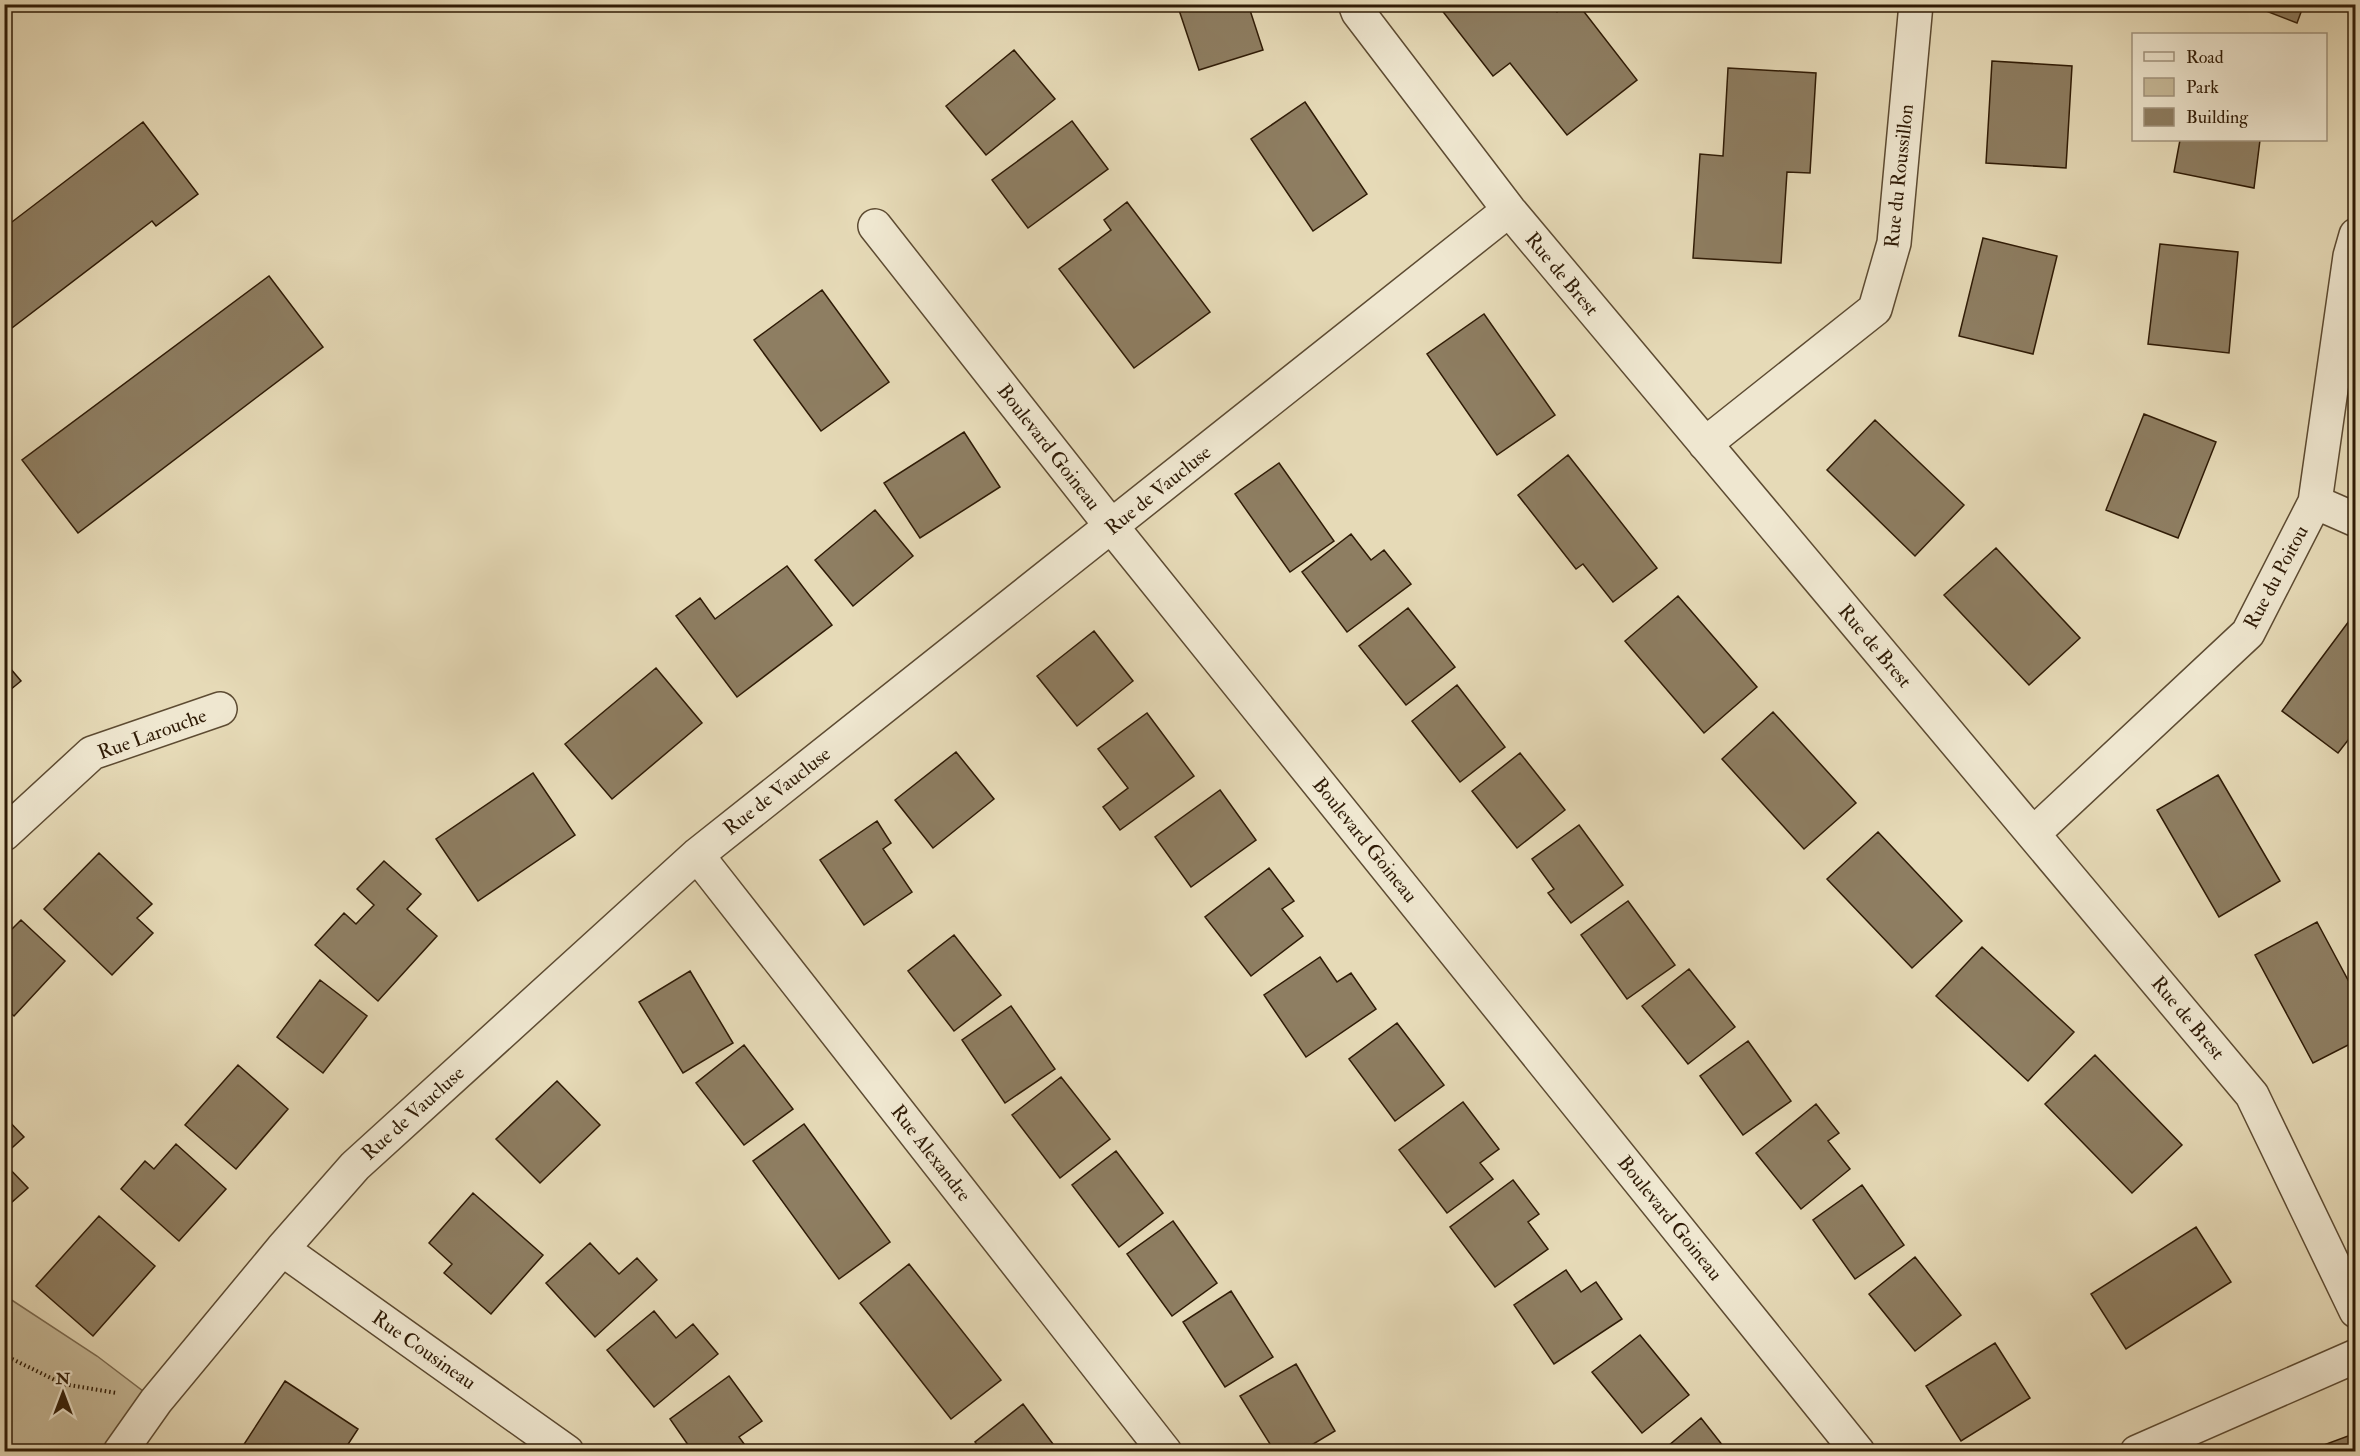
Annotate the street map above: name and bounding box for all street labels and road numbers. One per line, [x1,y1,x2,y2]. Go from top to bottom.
street label: Rue du Roussillon [1879,103,1919,249]
street label: Rue de Brest [1520,227,1605,321]
street label: Boulevard Goineau [992,379,1106,515]
street label: Rue de Vaucluse [1100,440,1216,540]
street label: Rue du Poitou [2238,521,2314,633]
street label: Rue de Brest [1833,599,1918,693]
street label: Rue Larouche [94,703,210,765]
street label: Rue de Vaucluse [718,741,836,841]
street label: Boulevard Goineau [1307,772,1423,908]
street label: Rue de Brest [2146,971,2231,1065]
street label: Rue de Vaucluse [357,1060,469,1166]
street label: Rue Alexandre [885,1100,977,1206]
street label: Boulevard Goineau [1612,1150,1728,1286]
street label: Rue Cousineau [367,1305,481,1395]

